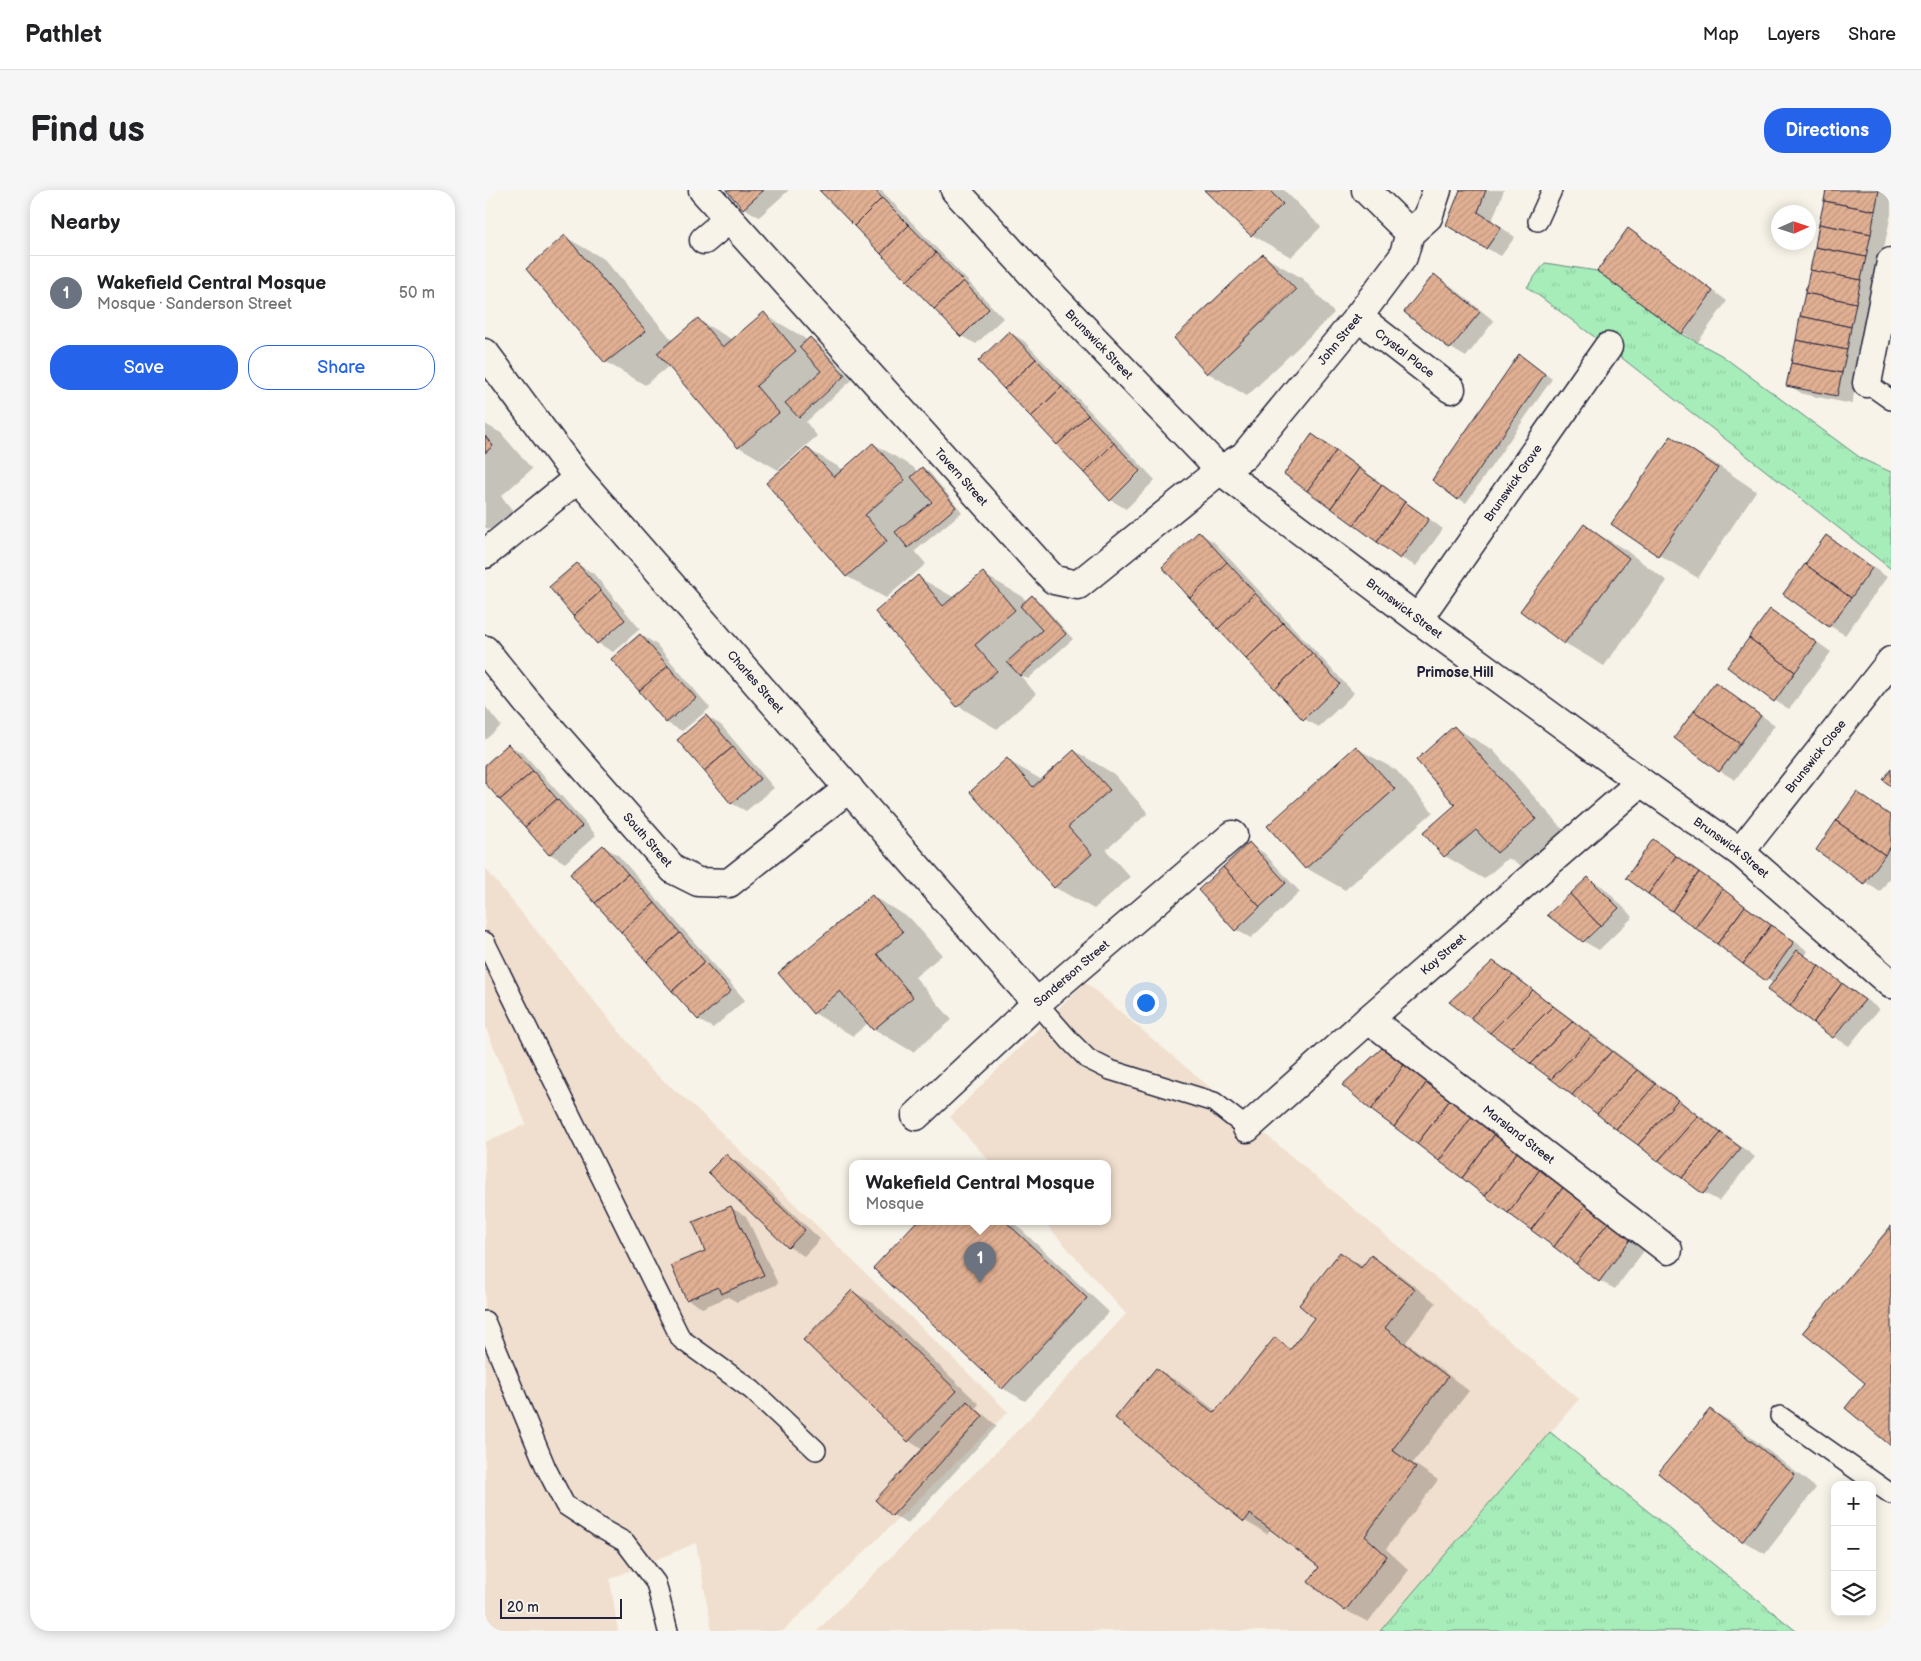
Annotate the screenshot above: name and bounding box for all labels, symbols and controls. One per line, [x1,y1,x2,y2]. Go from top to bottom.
text: Pathlet [25,20,102,49]
text: Map [1703,24,1739,45]
text: Layers [1767,24,1820,45]
text: Share [1848,24,1896,45]
button: Directions [1764,108,1891,153]
text: Find us [30,109,145,152]
north arrow [1771,205,1816,250]
text: Nearby [50,210,120,235]
text: Wakefield Central Mosque [97,272,326,295]
text: 1 [63,284,69,303]
text: 50 m [399,284,435,303]
text: Mosque · Sanderson Street [97,295,292,314]
street label: Brunswick Street [1062,306,1136,382]
street label: John Street [1314,310,1366,368]
street label: Crystal Place [1372,325,1437,381]
button: Save [50,345,238,390]
button: Share [248,345,435,390]
street label: Brunswick Grove [1481,441,1545,525]
street label: Tavern Street [931,445,991,509]
street label: Brunswick Street [1363,575,1445,642]
street label: Charles Street [724,647,787,716]
district label: Primose Hill [1416,664,1494,681]
street label: Brunswick Close [1782,717,1849,796]
street label: South Street [620,810,676,870]
street label: Brunswick Street [1690,814,1772,881]
street label: Kay Street [1418,930,1469,978]
street label: Sanderson Street [1031,937,1113,1010]
your location [1133,990,1159,1016]
street label: Marsland Street [1480,1102,1558,1167]
popup [849,1160,1111,1225]
text: Wakefield Central Mosque [865,1172,1095,1195]
text: Mosque [865,1195,924,1214]
pin: 1 [964,1242,996,1283]
map controls [1831,1481,1876,1616]
button: + [1831,1481,1876,1526]
button: − [1831,1526,1876,1571]
button: layers [1831,1571,1876,1616]
scale bar [500,1596,623,1619]
text: 20 m [507,1599,539,1616]

